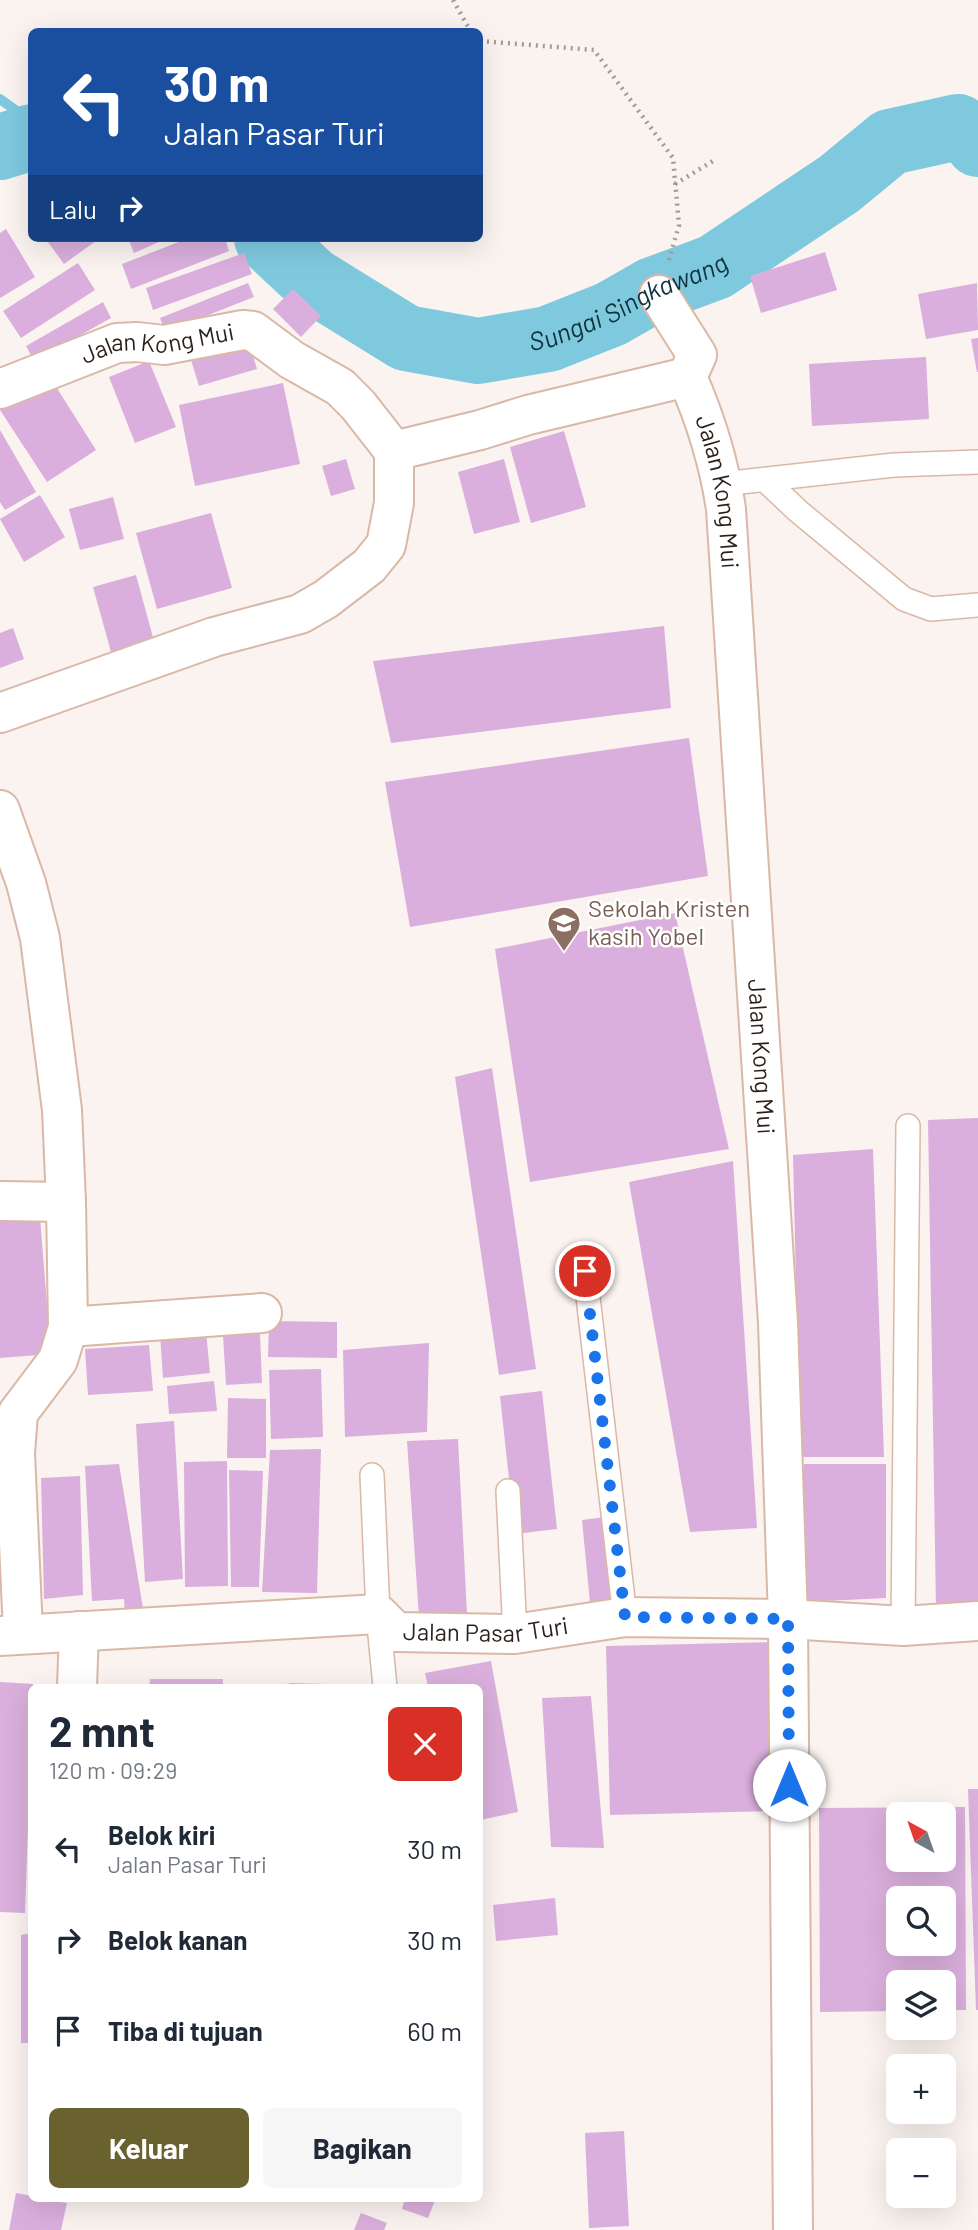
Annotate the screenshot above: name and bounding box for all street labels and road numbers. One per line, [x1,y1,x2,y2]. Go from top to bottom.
street label: Jalan Kong Mui [76,316,236,369]
street label: Jalan Kong Mui [690,411,746,569]
street label: Jalan Kong Mui [743,978,782,1135]
street label: Jalan Pasar Turi [403,1610,570,1647]

